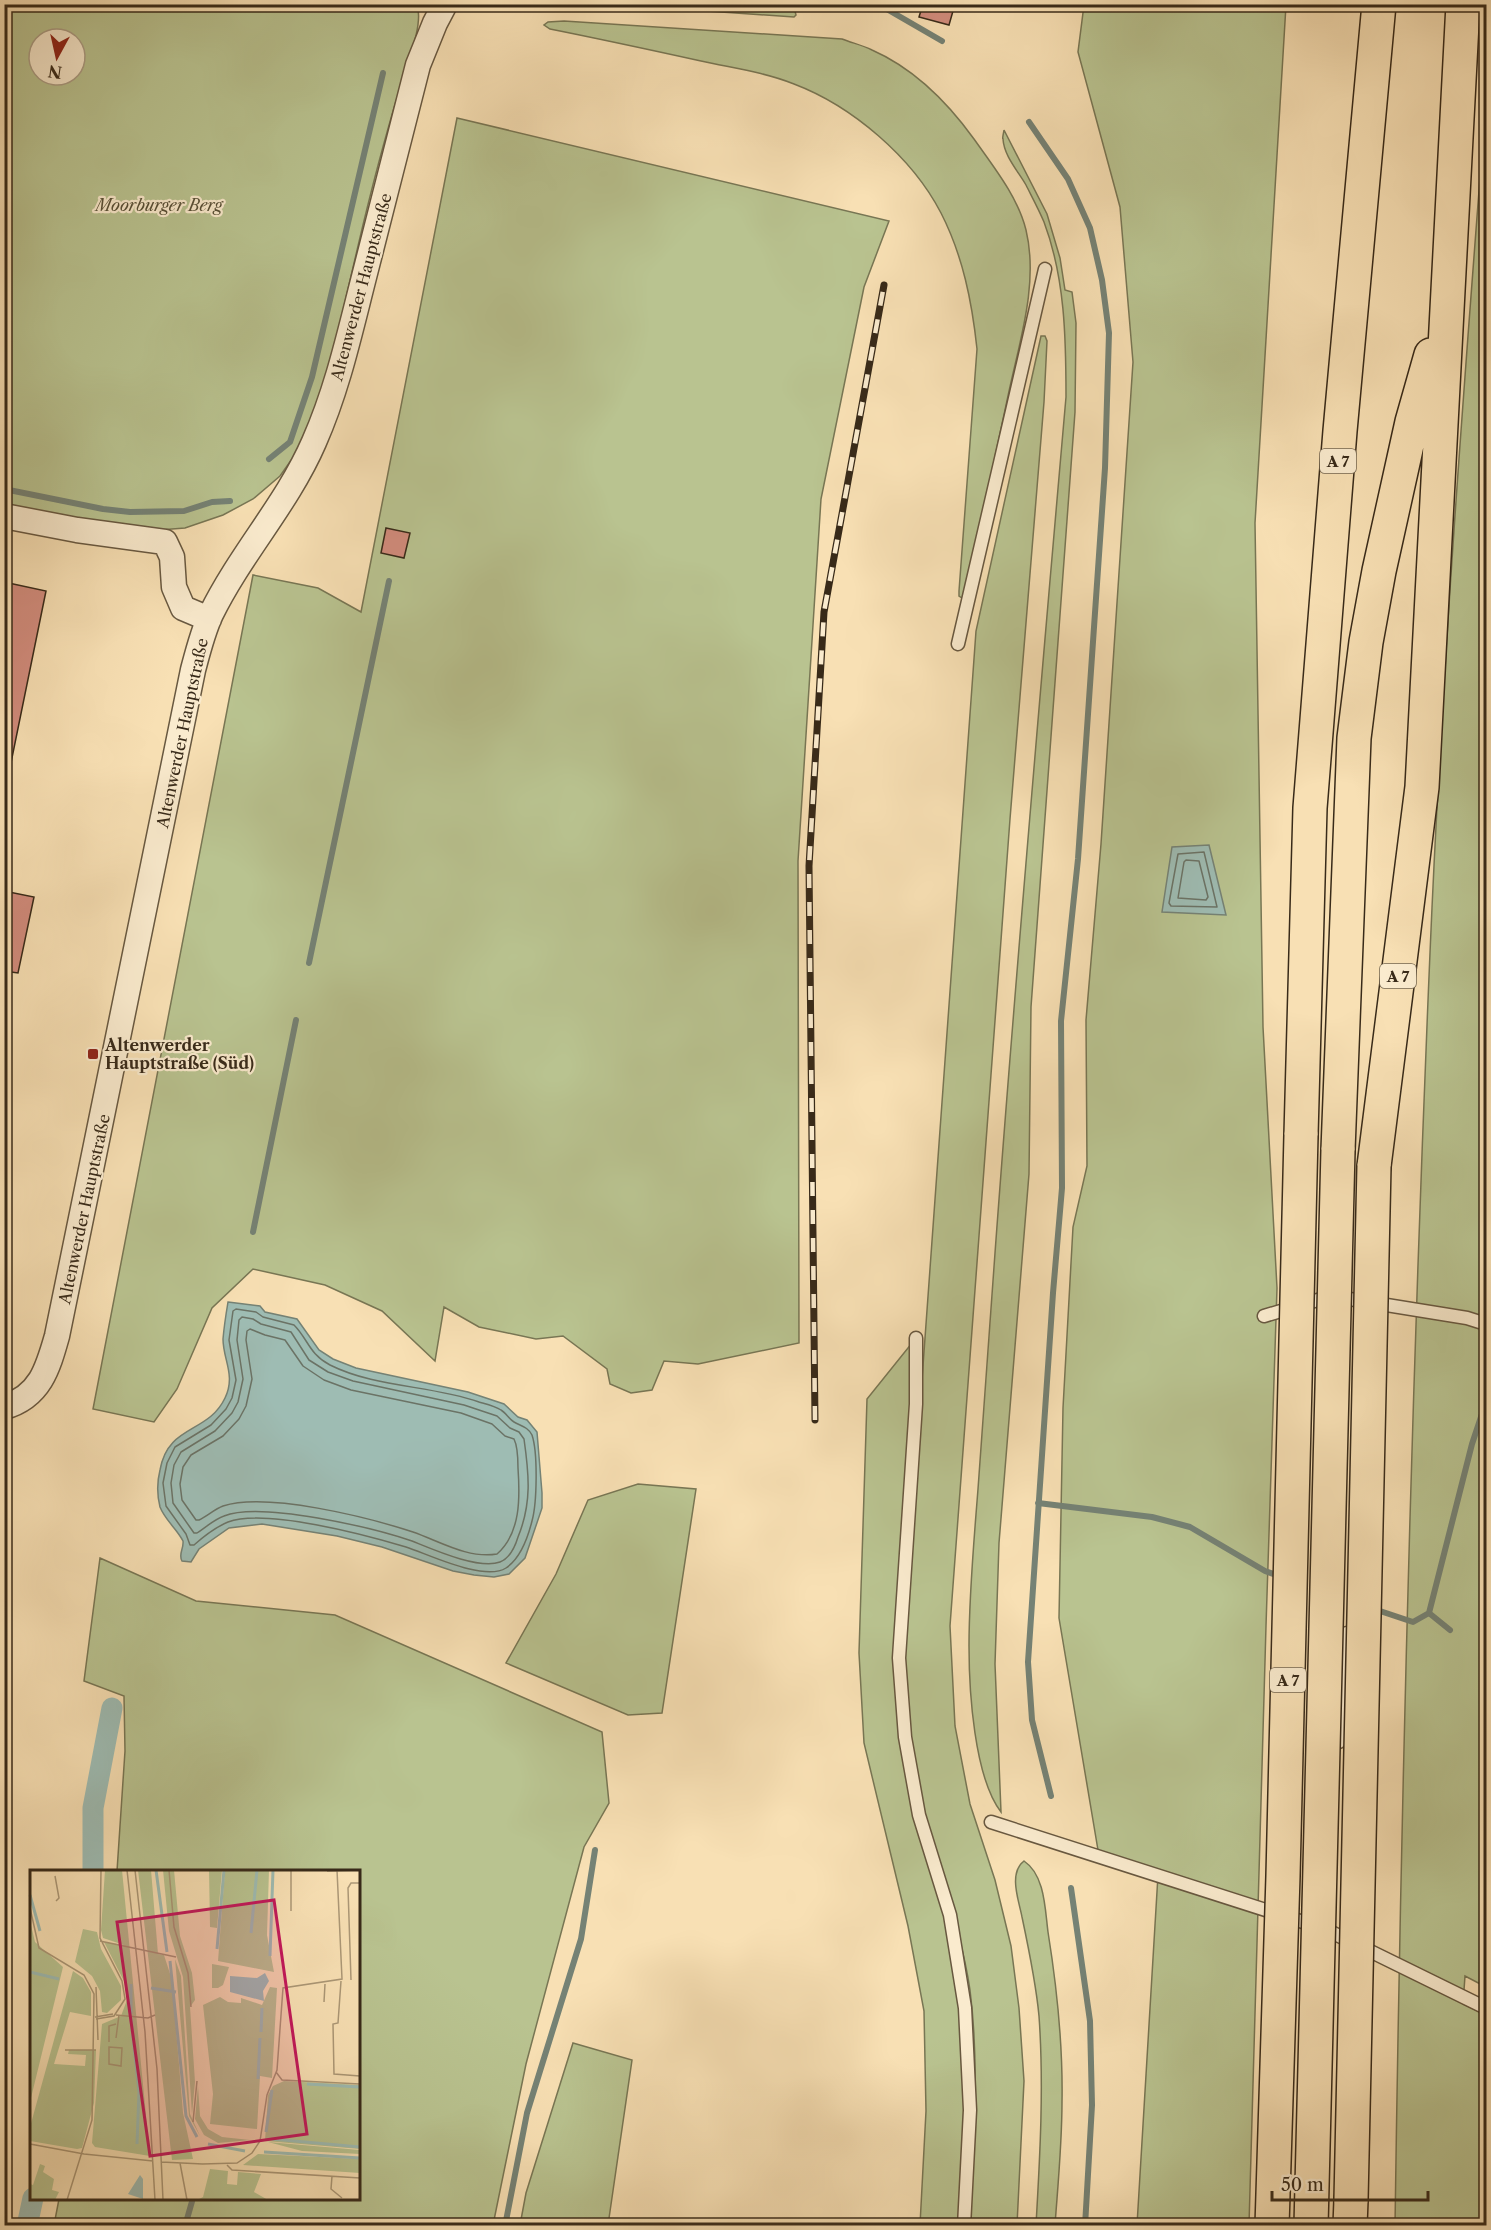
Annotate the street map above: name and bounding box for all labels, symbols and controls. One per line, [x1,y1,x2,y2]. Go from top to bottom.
north arrow [27,27,87,87]
text: N [47,61,63,83]
street label: Altenwerder Hauptstraße [326,191,396,384]
park label: Moorburger Berg [94,195,224,215]
road number: A 7 [1320,449,1356,473]
street label: Altenwerder Hauptstraße [152,636,212,831]
road number: A 7 [1380,964,1416,988]
place label: Altenwerder Hauptstraße (Süd) [104,1035,254,1073]
marker: Altenwerder Hauptstraße (Süd) [86,1047,100,1061]
street label: Altenwerder Hauptstraße [54,1112,114,1307]
road number: A 7 [1270,1668,1306,1692]
inset map [30,1870,360,2200]
scale bar [1272,2164,1428,2202]
text: 50 m [1281,2174,1324,2196]

